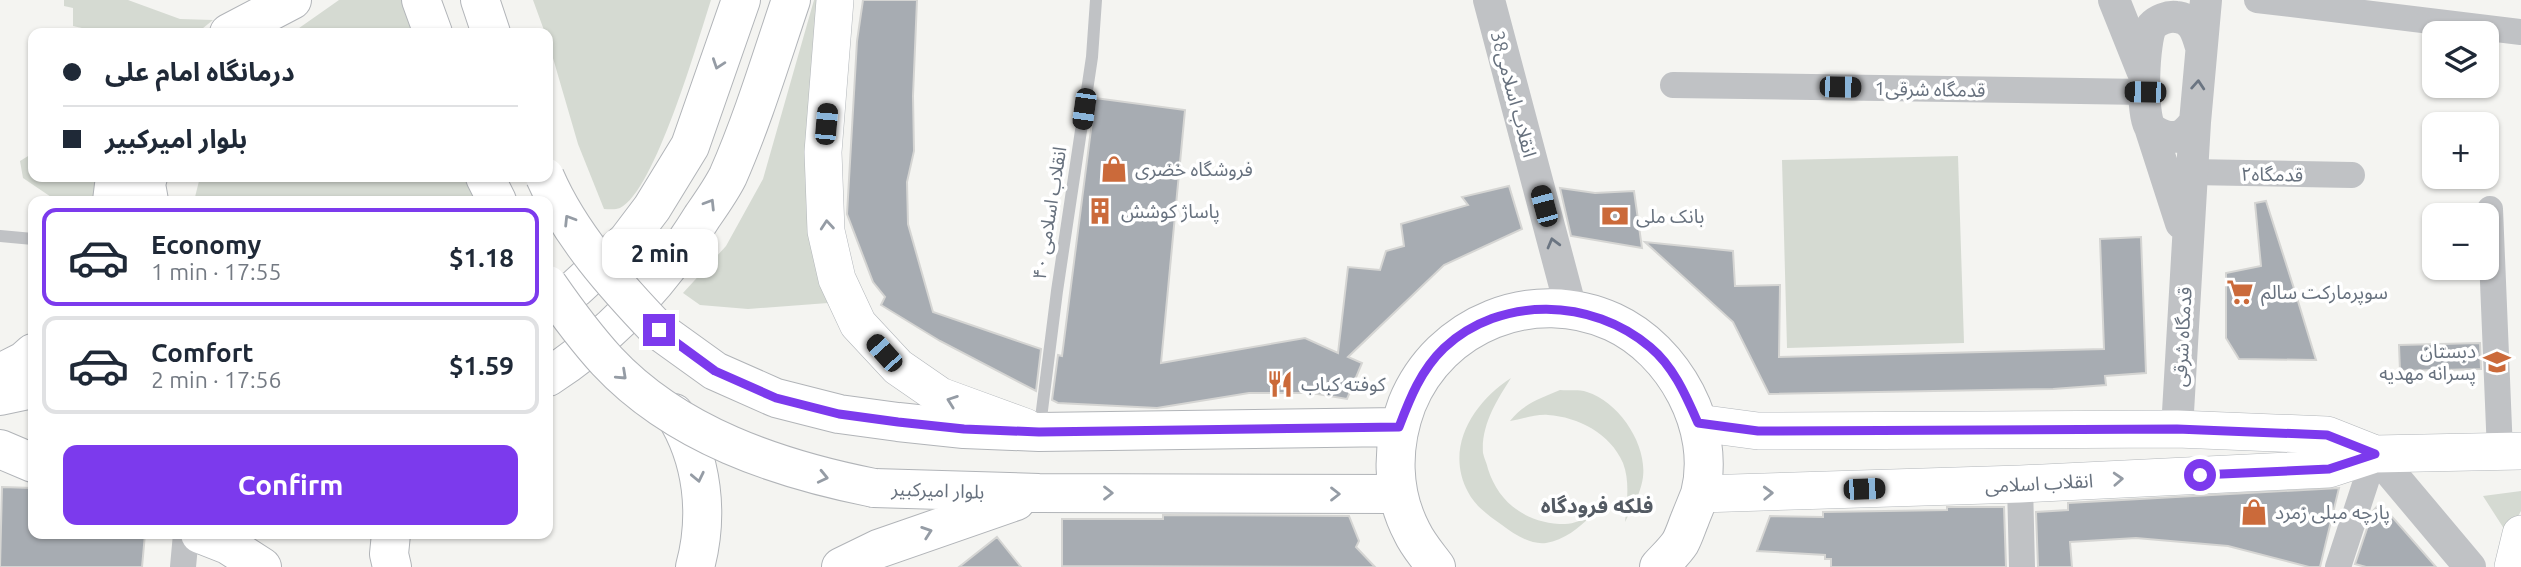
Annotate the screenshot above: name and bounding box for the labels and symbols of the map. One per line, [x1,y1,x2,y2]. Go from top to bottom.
street label: 38انقلاب اسلامی [1486,28,1541,160]
one-way arrow [712,58,726,70]
car [1819,76,1862,98]
street label: 1قدمگاه شرقی [1874,77,1986,102]
one-way arrow [2190,79,2205,90]
car [2124,81,2167,103]
car [1071,87,1098,131]
car [814,102,839,146]
street label: انقلاب اسلامی ۴۰ [1028,145,1071,281]
shop icon: فروشگاه خضری [1099,154,1129,184]
place label: فروشگاه خضری [1135,158,1253,181]
street label: قدمگاه۲ [2241,162,2303,186]
car [1529,183,1560,229]
building icon: پاساژ کوشش [1085,196,1115,226]
one-way arrow [702,199,715,212]
place label: پاساژ کوشش [1121,200,1220,224]
bank icon: بانک ملی [1600,201,1630,231]
place label: بانک ملی [1636,205,1704,228]
one-way arrow [565,215,578,228]
one-way arrow [820,219,835,230]
callout: 2 min [601,229,717,278]
one-way arrow [1547,238,1562,250]
supermarket icon: سوپرمارکت سالم [2225,277,2255,307]
place label: سوپرمارکت سالم [2261,281,2388,307]
street label: قدمگاه شرقی [2168,286,2197,388]
route end [643,314,675,346]
car [863,330,906,376]
place label: دبستان پسرانه مهدیه [2379,340,2476,386]
school or university icon: دبستان پسرانه مهدیه [2482,347,2512,377]
one-way arrow [614,367,627,379]
restaurant icon: کوفته کباب [1265,369,1295,399]
place label: کوفته کباب [1301,373,1387,396]
one-way arrow [946,395,958,409]
route start [2184,459,2216,491]
one-way arrow [817,469,829,484]
street label: انقلاب اسلامی [1984,469,2094,498]
one-way arrow [690,471,705,483]
one-way arrow [2112,472,2123,487]
street label: بلوار امیرکبیر [890,477,985,504]
car [1843,478,1886,500]
one-way arrow [1103,485,1113,501]
one-way arrow [1763,485,1774,500]
one-way arrow [1330,486,1341,501]
district label: فلکه فرودگاه [1541,493,1653,518]
shop icon: پارچه مبلی زمرد [2239,497,2269,527]
place label: پارچه مبلی زمرد [2275,501,2390,525]
one-way arrow [920,526,933,540]

